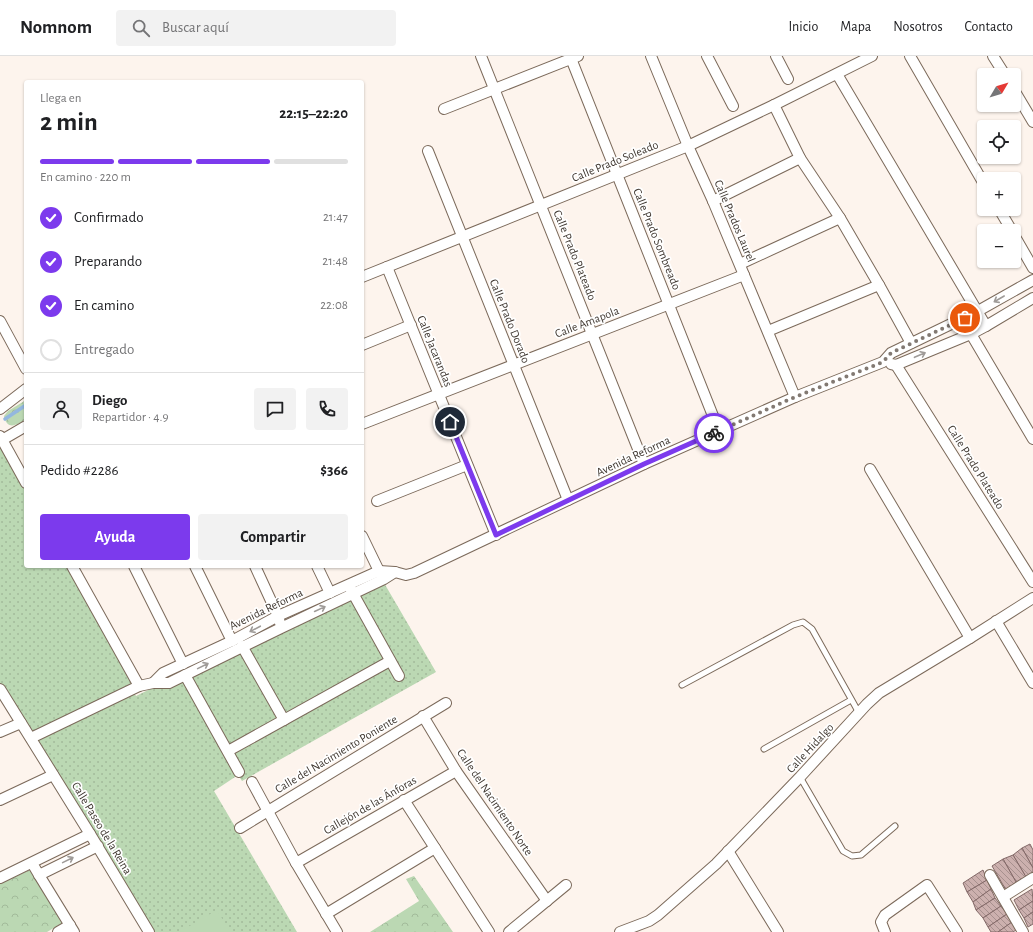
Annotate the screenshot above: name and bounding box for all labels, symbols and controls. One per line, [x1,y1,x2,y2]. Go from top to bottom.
search box [116,10,396,46]
icon: search [130,17,152,39]
text: Nomnom [20,18,92,37]
text: Buscar aquí [162,20,229,35]
text: Inicio [788,20,818,34]
text: Mapa [840,20,871,34]
text: Nosotros [893,20,943,34]
text: Contacto [965,20,1013,34]
north arrow [977,68,1021,112]
map controls [977,68,1021,268]
text: Llega en [40,92,82,105]
text: 22:15–22:20 [279,106,348,121]
text: 2 min [40,109,98,135]
button: locate [977,120,1021,164]
street label: Calle Prado Soleado [570,138,660,184]
text: En camino · 220 m [40,171,131,184]
button: + [977,172,1021,216]
street label: Calle Prados Laurel [712,178,758,264]
street label: Calle Prado Sombreado [631,186,683,292]
icon: check [40,207,62,229]
street label: Calle Prado Plateado [551,208,599,302]
text: Confirmado [74,210,144,225]
text: 21:47 [323,211,348,224]
button: − [977,224,1021,268]
icon: check [40,251,62,273]
text: Preparando [74,254,142,269]
text: 21:48 [322,255,348,268]
street label: Calle Prado Dorado [488,277,532,365]
icon: check [40,295,62,317]
one-way arrow [993,296,1005,304]
text: En camino [74,298,134,313]
text: 22:08 [320,299,348,312]
pin [948,301,982,335]
street label: Calle Amapola [553,304,621,340]
icon: bag [954,307,976,329]
street label: Calle Jacarandas [415,314,455,388]
text: Entregado [74,342,134,357]
one-way arrow [913,351,925,359]
button: person [40,388,82,430]
button: chat [254,388,296,430]
button: phone [306,388,348,430]
text: Diego [92,393,128,408]
pin [433,405,467,439]
text: Repartidor · 4.9 [92,411,169,424]
icon: home [439,411,461,433]
courier [694,413,734,453]
icon: bike [703,422,725,444]
street label: Calle Prado Plateado [945,423,1007,511]
street label: Avenida Reforma [594,433,672,478]
text: Pedido #2286 [40,463,119,478]
text: $366 [320,463,348,478]
button: Ayuda [40,514,190,560]
button: Compartir [198,514,348,560]
street label: Avenida Reforma [227,586,305,632]
one-way arrow [314,605,326,612]
one-way arrow [249,625,261,633]
one-way arrow [197,661,209,669]
street label: Calle del Nacimiento Poniente [273,713,399,795]
street label: Calle Hidalgo [784,721,836,775]
street label: Calle del Nacimiento Norte [455,747,535,857]
street label: Callejón de las Ánforas [321,773,419,837]
street label: Calle Paseo de la Reina [70,780,134,877]
one-way arrow [62,856,74,863]

